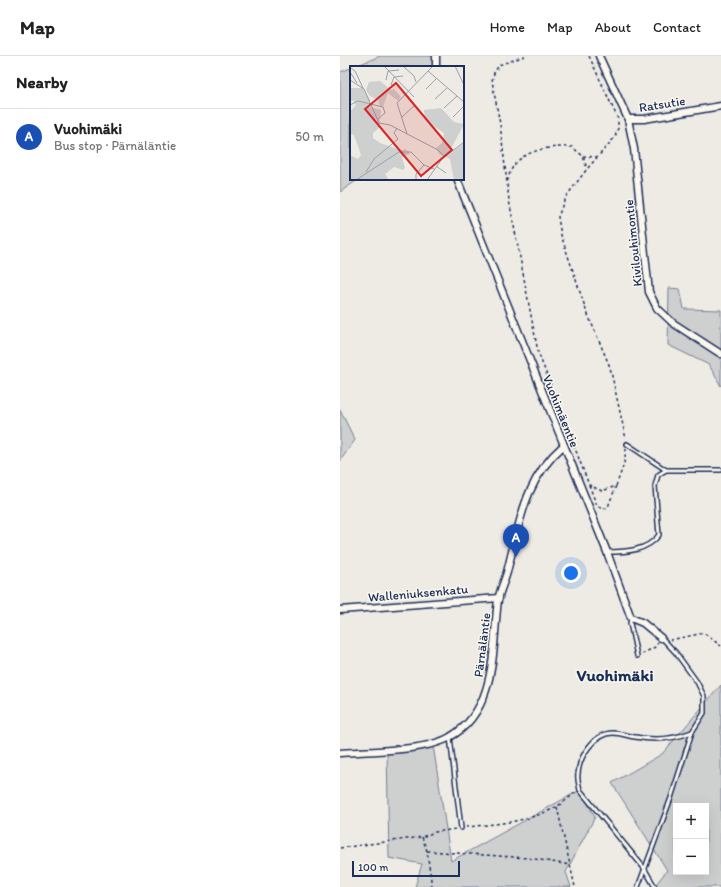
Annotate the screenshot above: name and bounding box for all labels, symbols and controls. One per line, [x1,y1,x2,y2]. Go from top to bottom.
text: Map [20,16,55,39]
text: Home [490,19,525,36]
text: Map [547,19,573,36]
text: About [595,19,631,36]
text: Contact [653,19,701,36]
inset map [350,66,464,180]
text: Nearby [16,72,68,92]
street label: Ratsutie [638,93,686,115]
text: Vuohimäki [54,120,122,138]
text: A [25,129,33,144]
text: 50 m [295,129,324,144]
text: Bus stop · Pärnäläntie [54,138,176,153]
street label: Kivilouhimontie [621,199,645,287]
street label: Vuohimäentie [540,372,582,450]
pin: A [503,524,529,557]
your location [561,563,581,583]
street label: Walleniuksenkatu [367,581,469,605]
street label: Pärnäläntie [471,612,493,678]
district label: Vuohimäki [576,665,654,685]
map controls [673,803,709,875]
button: + [673,803,709,839]
button: − [673,839,709,875]
scale bar [352,859,460,878]
text: 100 m [358,861,388,874]

